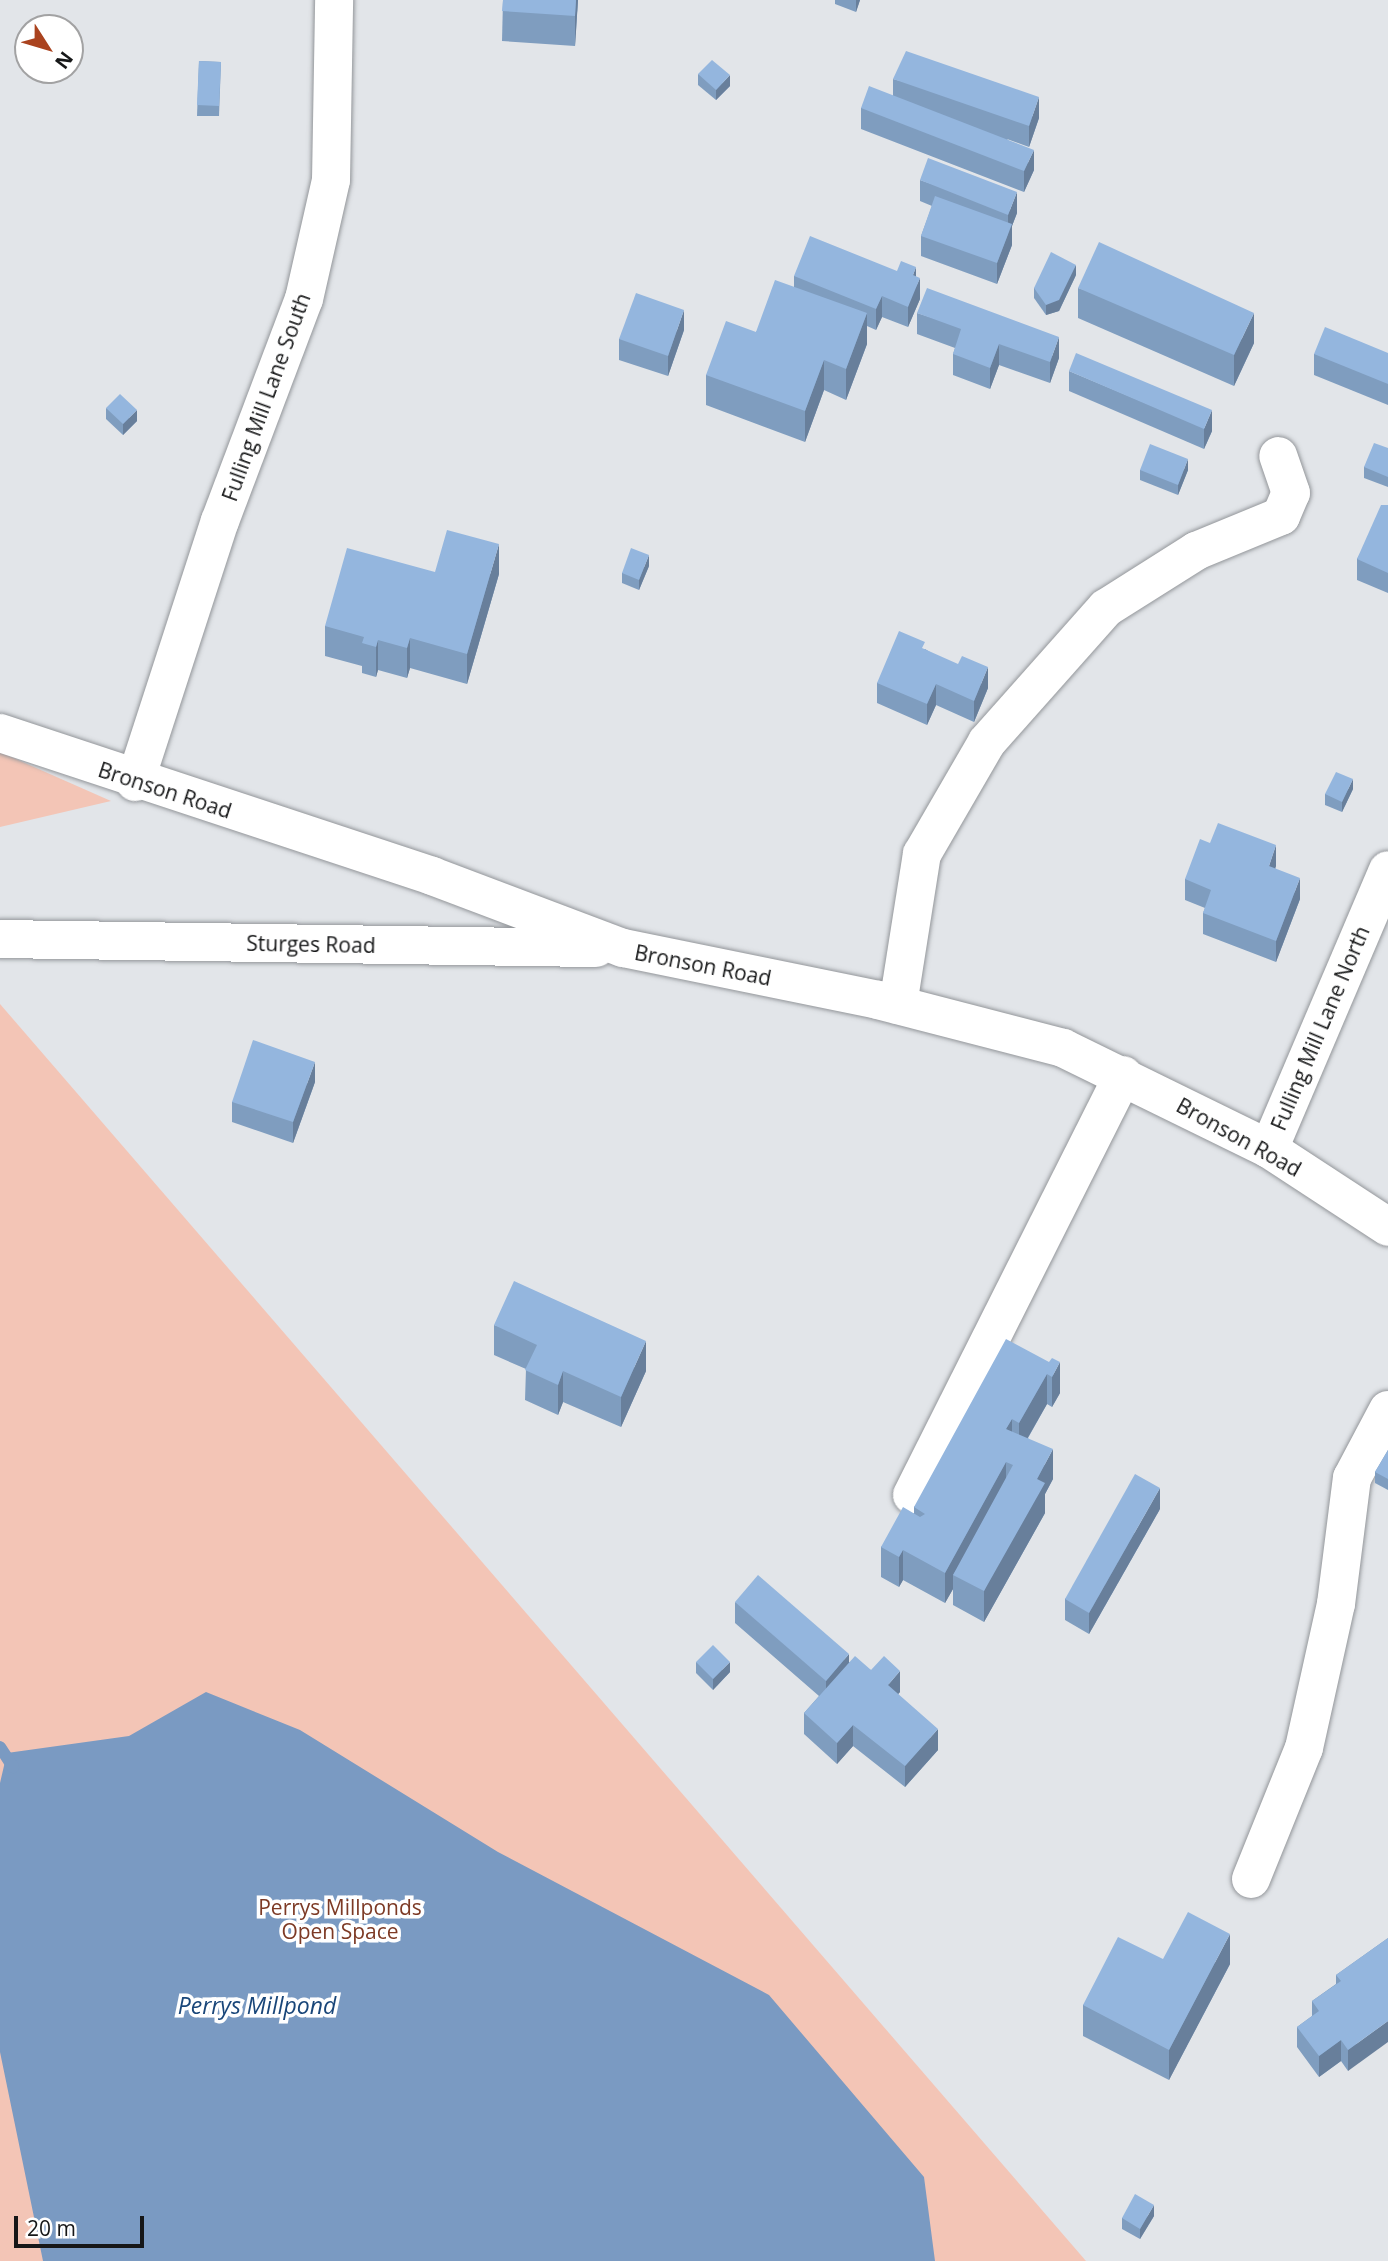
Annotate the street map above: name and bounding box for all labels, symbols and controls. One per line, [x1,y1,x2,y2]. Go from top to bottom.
north arrow [14,14,84,84]
text: N [49,46,79,74]
street label: Fulling Mill Lane South [217,289,315,505]
street label: Bronson Road [95,757,235,823]
street label: Fulling Mill Lane North [1265,922,1375,1134]
street label: Sturges Road [246,930,376,958]
street label: Bronson Road [632,939,774,991]
street label: Bronson Road [1172,1092,1306,1182]
park label: Perrys Millponds Open Space [258,1894,422,1944]
water label: Perrys Millpond [178,1991,336,2019]
scale bar [18,2202,147,2246]
text: 20 m [27,2214,76,2242]

